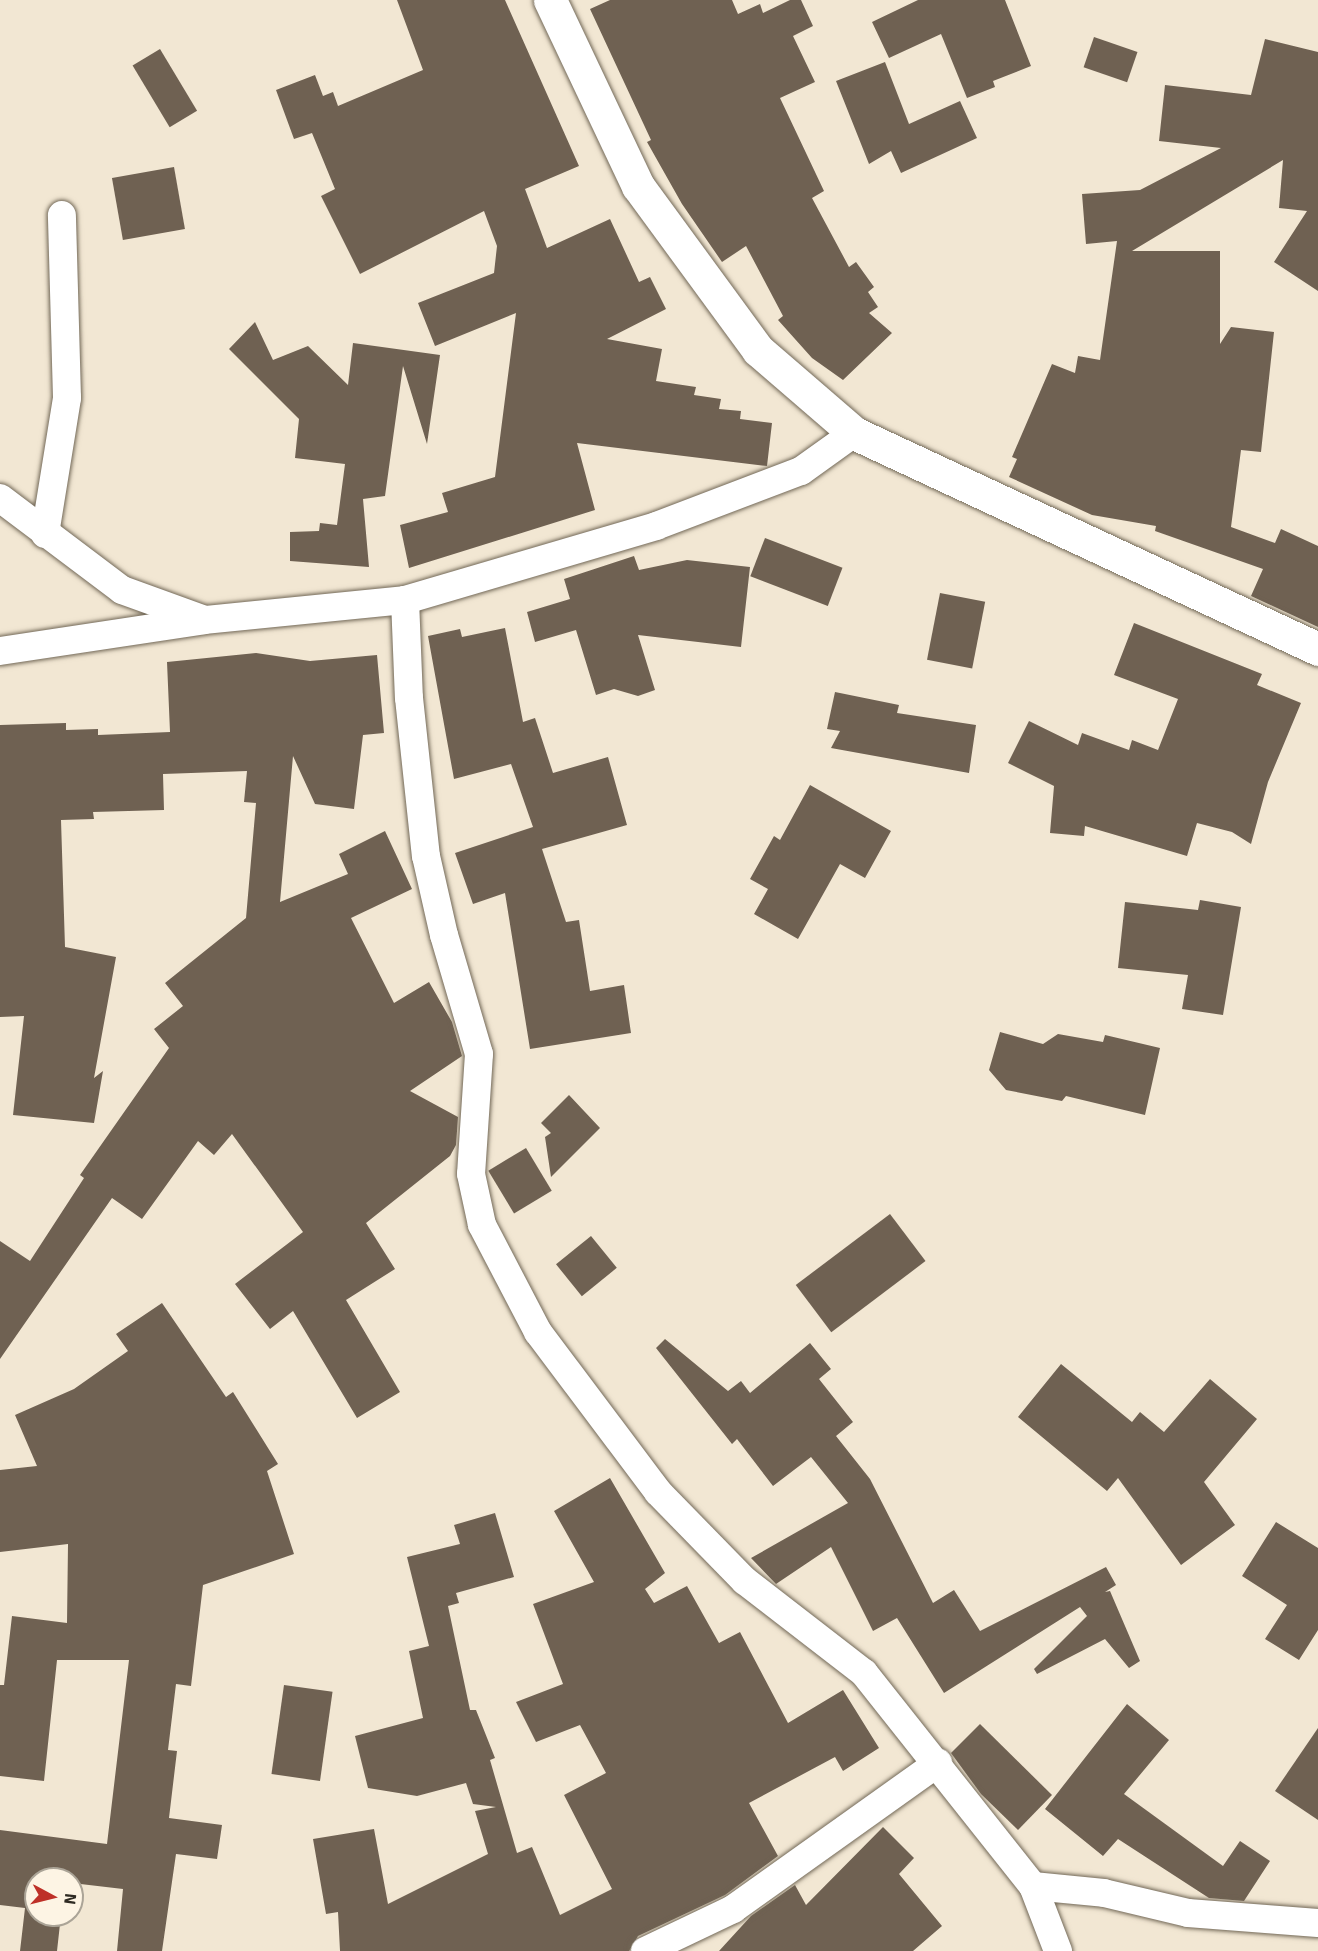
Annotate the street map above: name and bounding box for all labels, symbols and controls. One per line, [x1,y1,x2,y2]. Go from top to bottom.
north arrow [24,1867,84,1927]
text: N [59,1892,80,1906]

